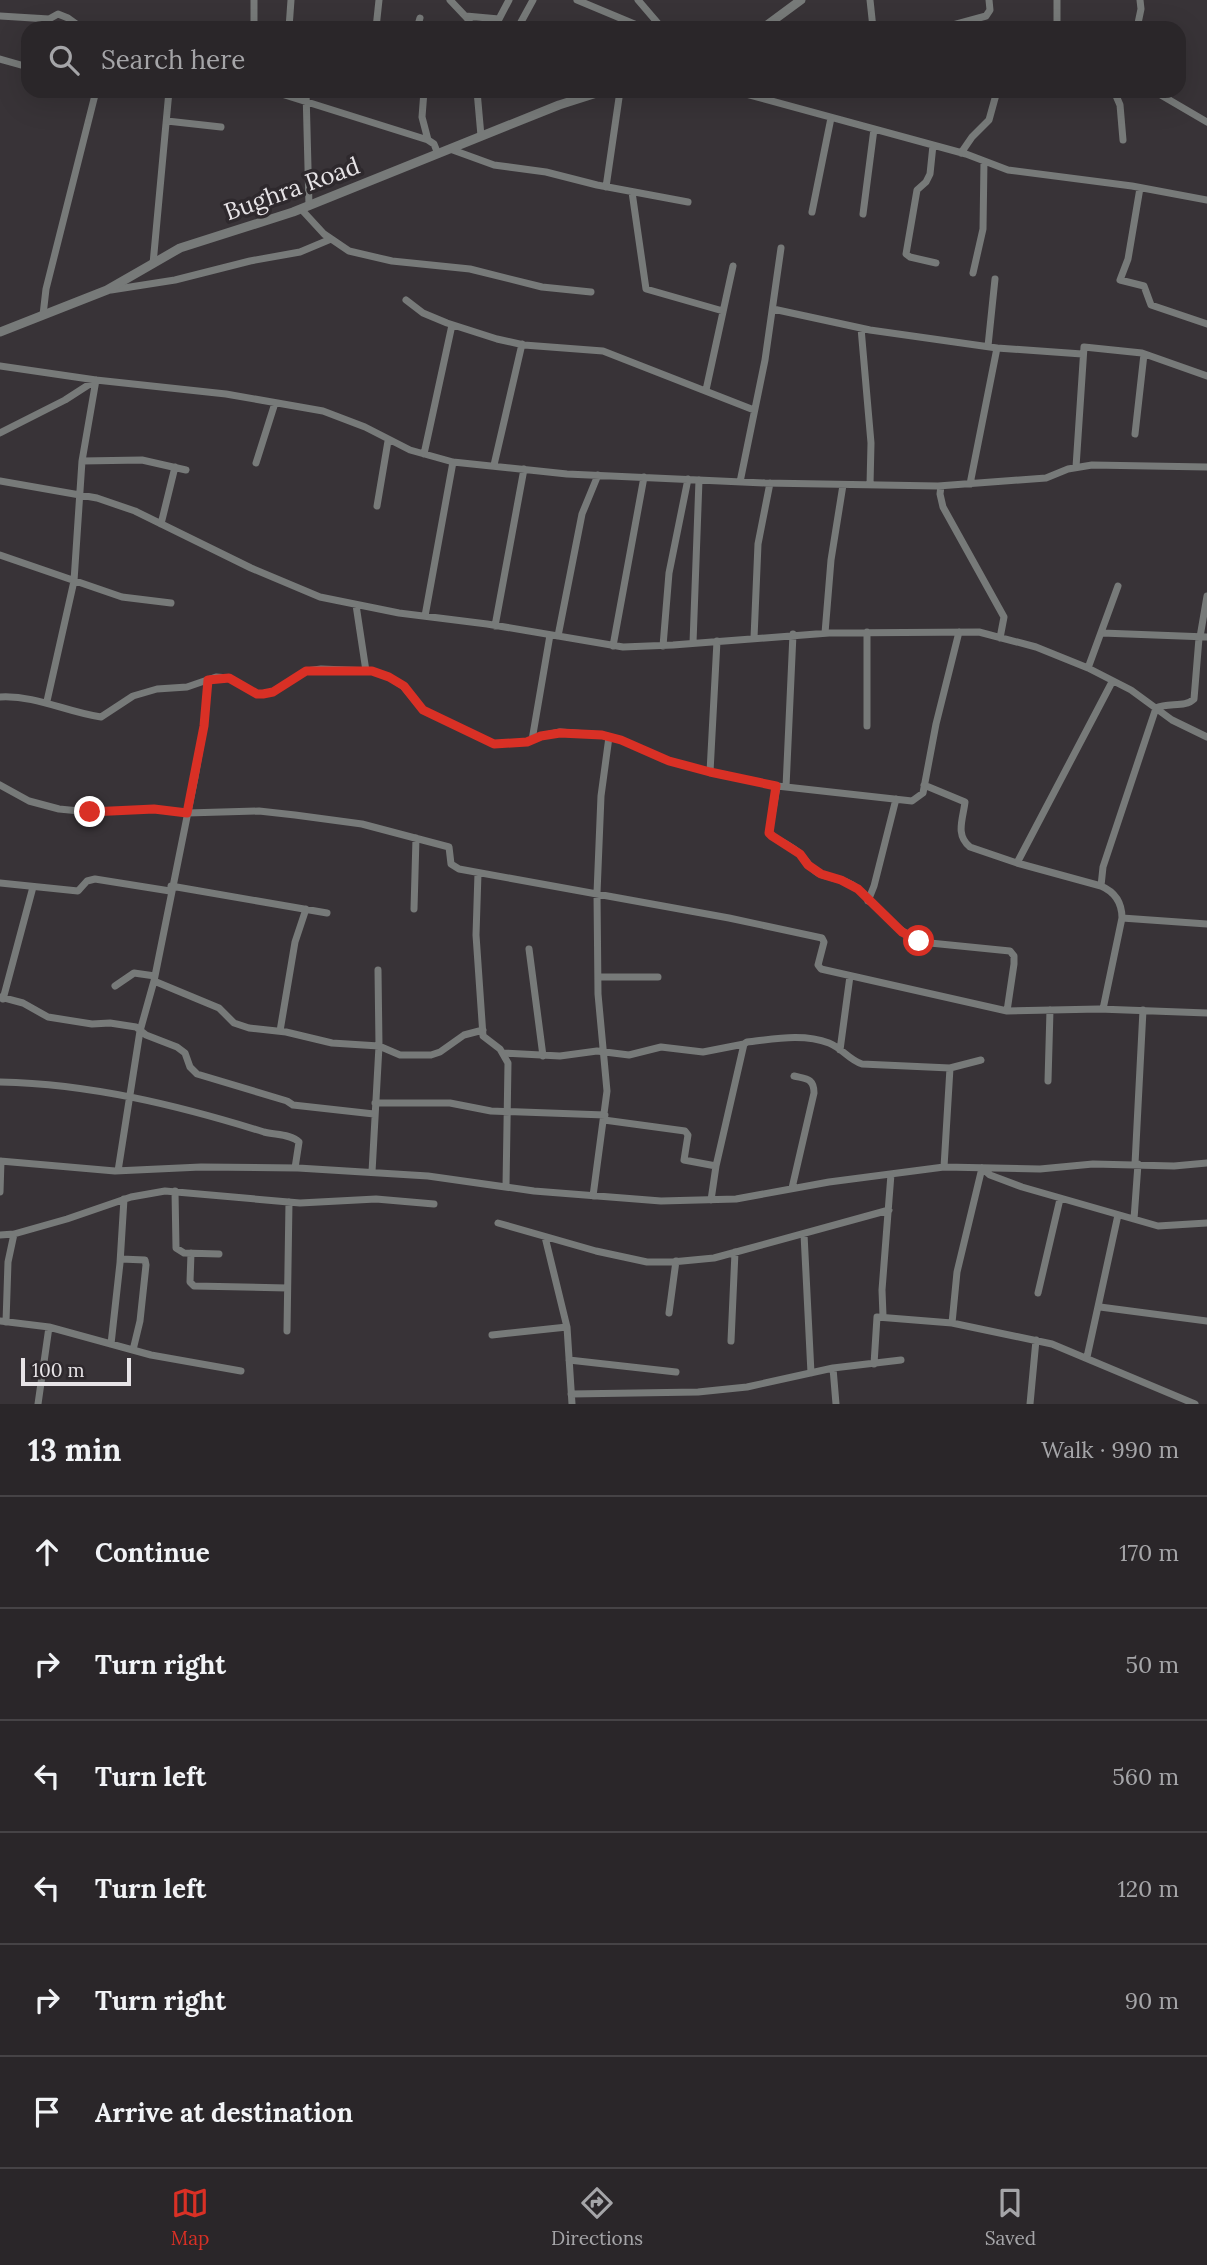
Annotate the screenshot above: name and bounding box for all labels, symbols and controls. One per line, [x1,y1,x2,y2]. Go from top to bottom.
search box [21,21,1186,98]
icon: search [45,41,83,79]
text: Search here [101,43,245,76]
street label: Bughra Road [220,150,364,227]
route end [74,796,105,827]
route start [903,925,934,956]
scale bar [21,1355,131,1387]
text: 100 m [32,1358,85,1382]
text: 13 min [28,1431,121,1469]
text: Walk · 990 m [1041,1435,1179,1464]
icon: ahead [28,1533,66,1571]
text: Continue [95,1536,210,1569]
text: 170 m [1119,1538,1179,1567]
icon: right [28,1645,66,1683]
text: Turn right [95,1648,226,1681]
text: 50 m [1126,1650,1179,1679]
icon: left [28,1757,66,1795]
text: Turn left [95,1760,206,1793]
text: 560 m [1112,1762,1179,1791]
icon: left [28,1869,66,1907]
text: Turn left [95,1872,206,1905]
text: 120 m [1117,1874,1179,1903]
icon: right [28,1981,66,2019]
text: Turn right [95,1984,226,2017]
text: 90 m [1125,1986,1179,2015]
icon: arrive [28,2093,66,2131]
text: Arrive at destination [95,2096,353,2129]
tab: Map [171,2184,209,2250]
tab: Directions [551,2184,643,2250]
tab: Saved [985,2184,1036,2250]

